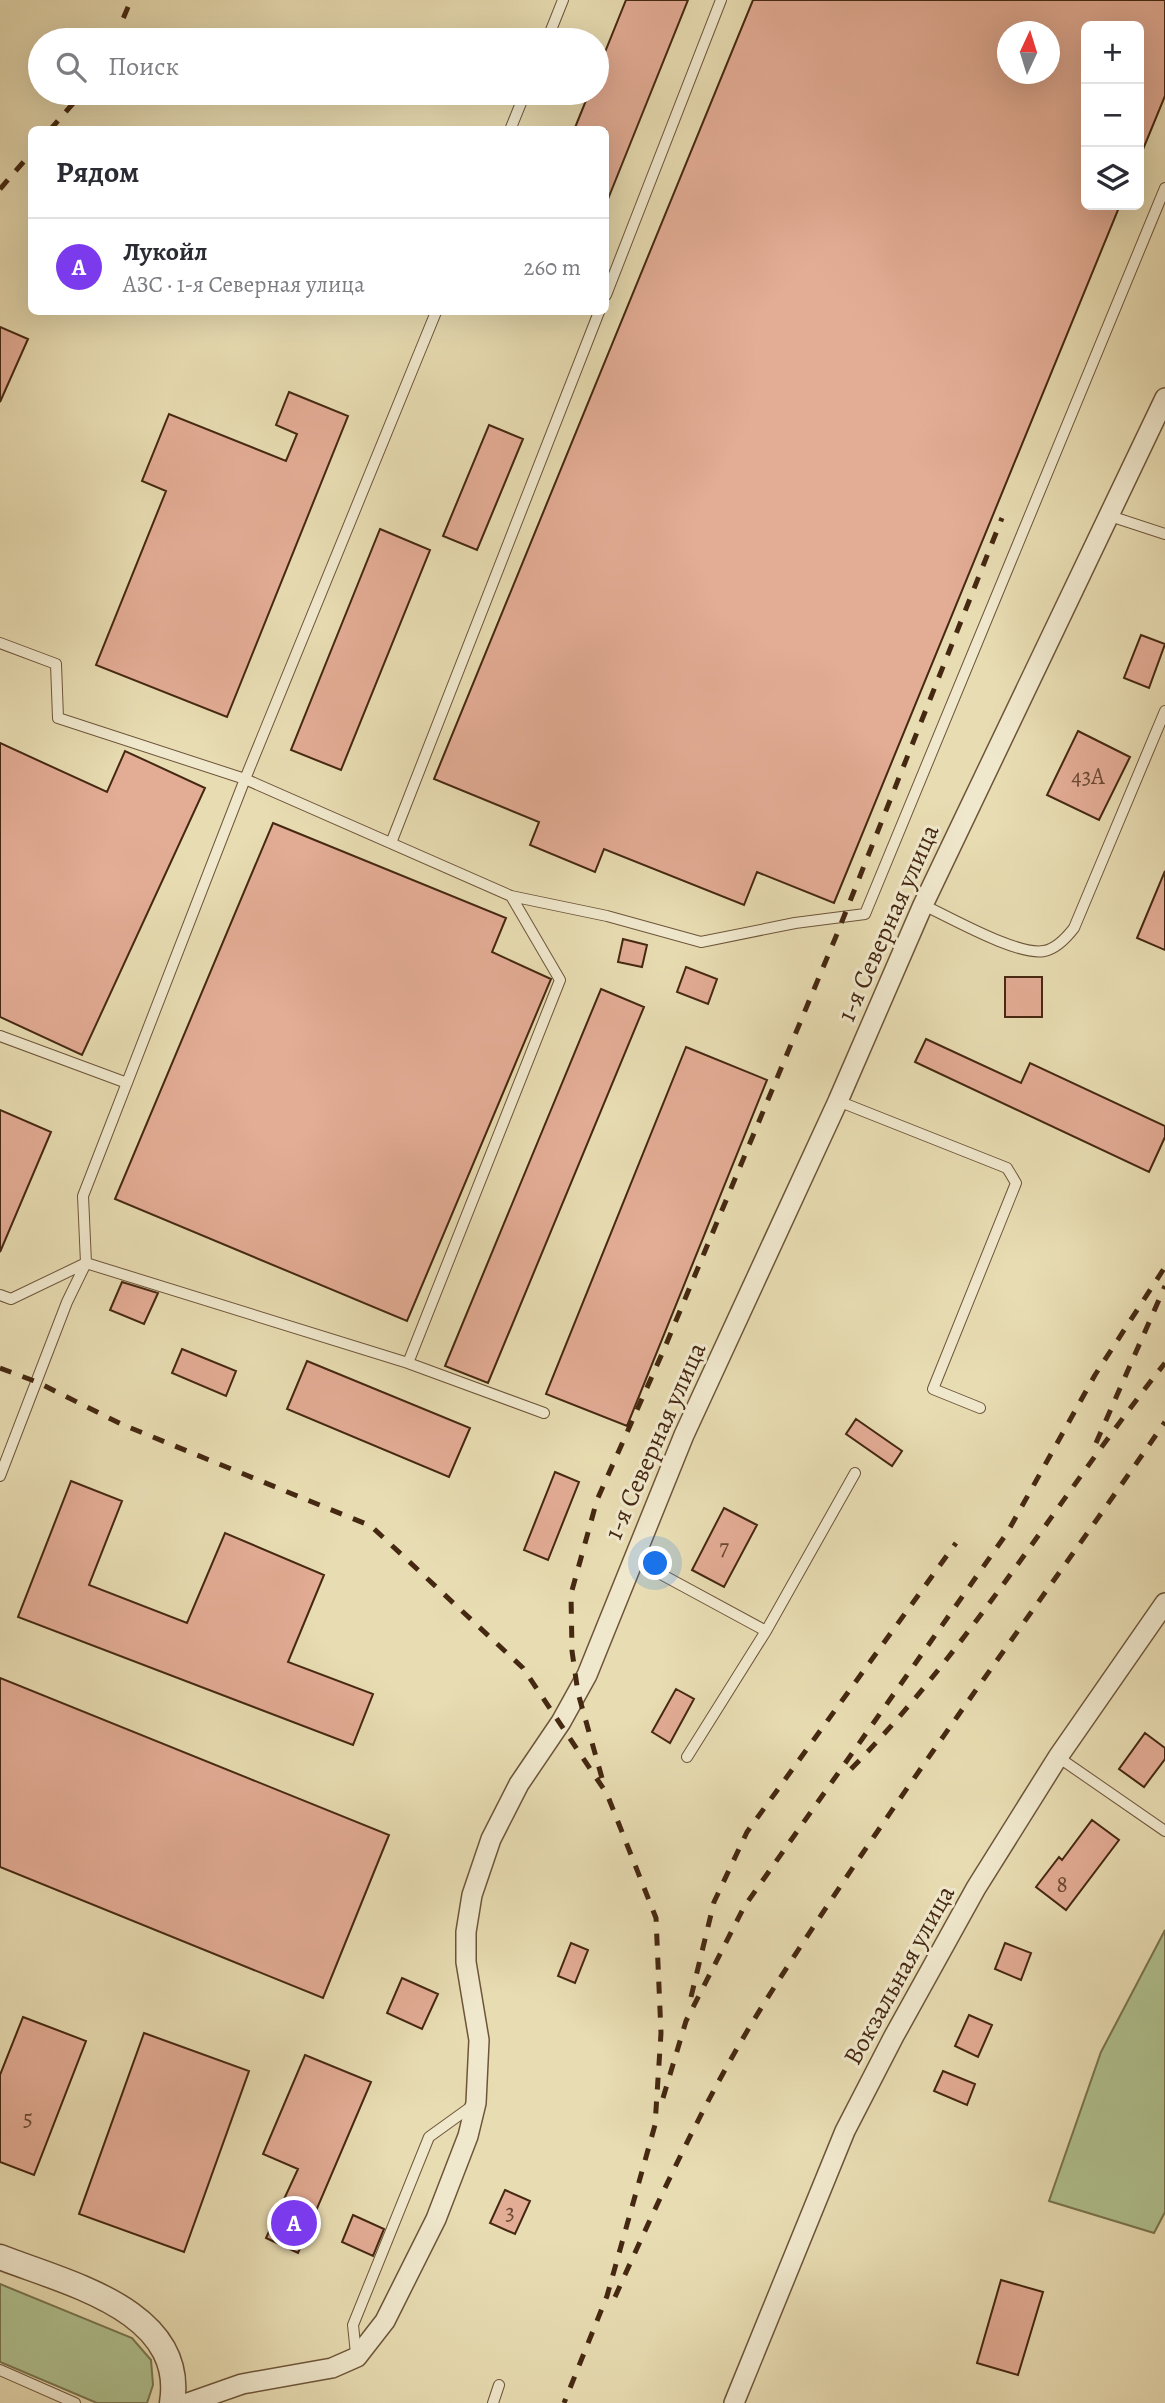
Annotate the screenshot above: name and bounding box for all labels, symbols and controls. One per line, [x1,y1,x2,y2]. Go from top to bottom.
north arrow [997,21,1060,84]
map controls [1081,21,1144,210]
button: + [1081,21,1144,84]
search box [28,28,609,105]
icon: search [52,48,90,86]
text: Поиск [108,49,179,84]
button: − [1081,84,1144,147]
button: layers [1081,147,1144,210]
text: Рядом [56,152,139,192]
text: Лукойл [123,234,208,269]
text: A [72,252,86,283]
text: 260 m [523,252,581,283]
text: АЗС · 1-я Северная улица [123,269,365,300]
house number: 43А [1071,761,1105,792]
street label: 1-я Северная улица [829,819,947,1027]
street label: 1-я Северная улица [596,1337,714,1545]
house number: 7 [719,1532,729,1563]
your location [638,1546,672,1580]
house number: 8 [1056,1869,1068,1900]
street label: Вокзальная улица [835,1879,963,2071]
house number: 5 [23,2103,33,2134]
pin: A [271,2197,317,2249]
house number: 3 [505,2197,515,2228]

